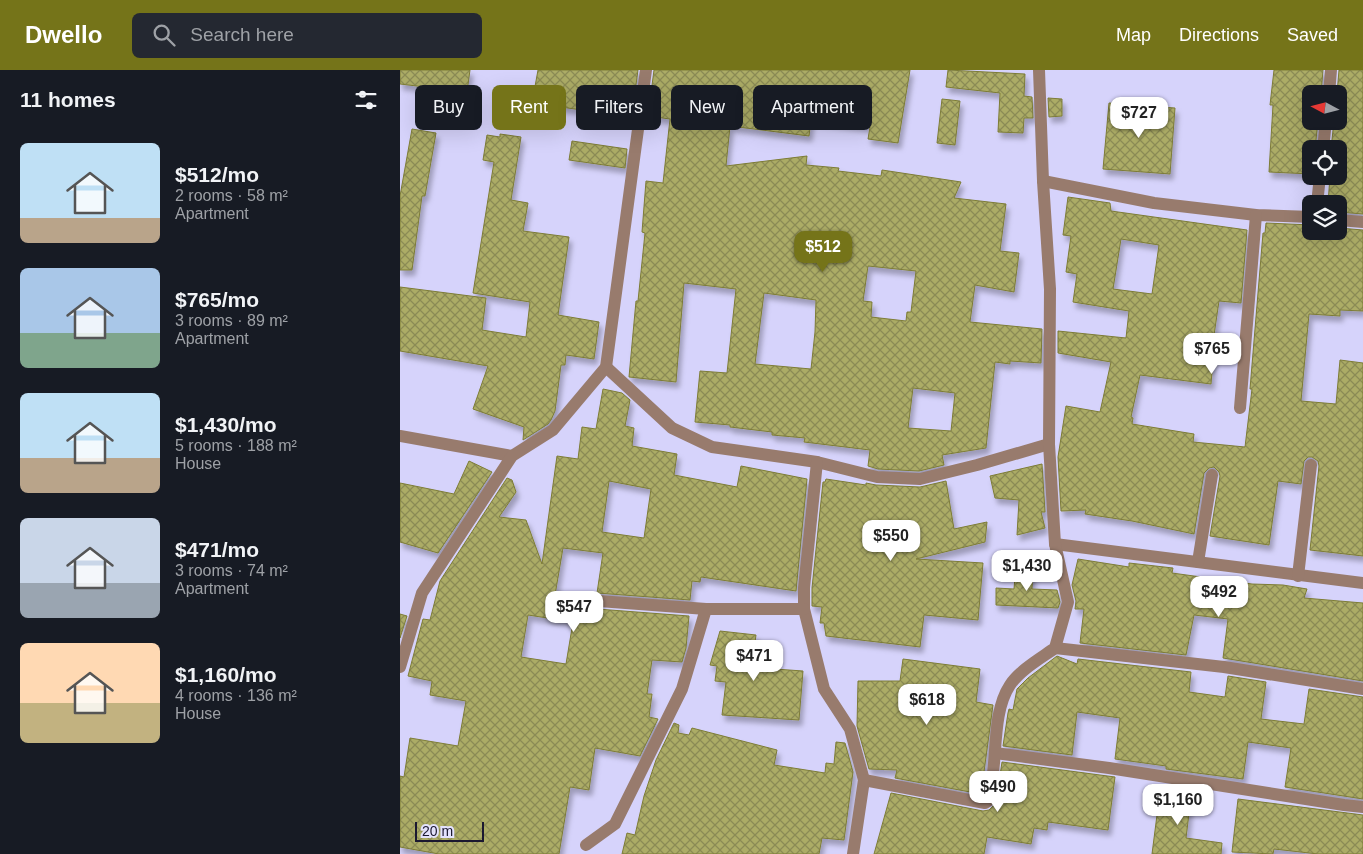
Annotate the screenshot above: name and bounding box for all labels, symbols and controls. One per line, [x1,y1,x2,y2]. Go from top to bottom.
search box [132,13,482,58]
text: Dwello [25,21,102,48]
icon: search [150,21,178,49]
text: Search here [190,24,294,45]
text: Map [1116,25,1151,45]
text: Directions [1179,25,1259,45]
text: Saved [1287,25,1338,45]
chip: Buy [415,85,482,130]
chip: Rent [492,85,566,130]
chip: Filters [576,85,661,130]
chip: New [671,85,743,130]
chip: Apartment [753,85,872,130]
north arrow [1302,85,1348,130]
map controls [1302,85,1347,240]
icon: filters [352,86,380,114]
text: 11 homes [20,88,116,111]
pin: $727 [1109,97,1169,139]
text: $727 [1121,104,1157,121]
button: locate [1302,140,1347,185]
icon: home [60,163,120,223]
text: $512/mo [175,163,259,186]
text: 2 rooms · 58 m² [175,187,288,204]
button: layers [1302,195,1347,240]
text: Apartment [175,205,249,222]
pin: $512 [793,230,853,273]
text: $512 [805,238,841,255]
icon: home [60,288,120,348]
text: $765/mo [175,288,259,311]
text: 3 rooms · 89 m² [175,312,288,329]
text: Apartment [175,330,249,347]
pin: $765 [1182,332,1242,375]
text: $765 [1194,340,1230,357]
icon: home [60,413,120,473]
text: $1,430/mo [175,413,277,436]
text: 5 rooms · 188 m² [175,437,297,454]
text: House [175,455,221,472]
pin: $550 [861,520,921,562]
text: $550 [873,527,909,544]
icon: home [60,538,120,598]
text: $471/mo [175,538,259,561]
pin: $1,430 [986,550,1068,592]
text: $1,430 [1003,557,1051,574]
text: 3 rooms · 74 m² [175,562,288,579]
pin: $492 [1189,576,1249,618]
text: Apartment [175,580,249,597]
text: $492 [1201,583,1237,600]
pin: $547 [544,590,604,633]
text: $547 [556,598,592,615]
pin: $471 [724,640,784,682]
text: $471 [736,647,772,664]
icon: home [60,663,120,723]
text: $1,160/mo [175,663,277,686]
pin: $618 [897,684,957,726]
text: 4 rooms · 136 m² [175,687,297,704]
text: $618 [909,691,945,708]
text: House [175,705,221,722]
pin: $490 [968,770,1028,813]
text: $490 [980,778,1016,795]
pin: $1,160 [1137,784,1219,826]
text: $1,160 [1154,791,1202,808]
scale bar [415,819,484,842]
text: 20 m [422,823,453,839]

